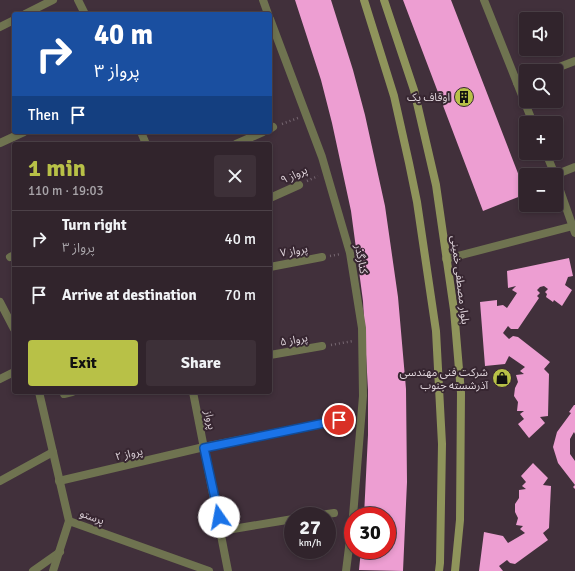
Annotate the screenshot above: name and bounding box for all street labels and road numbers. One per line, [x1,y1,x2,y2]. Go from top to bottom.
street label: پرواز ۹ [279,163,310,188]
street label: بلوار مصطفی خمینی [448,235,472,325]
street label: پرواز ۷ [279,242,309,261]
street label: کنارگذر [352,242,370,275]
street label: پرواز ۵ [279,331,309,350]
street label: پرواز [200,408,218,431]
street label: پرواز ۲ [114,445,144,465]
street label: پرستو [78,507,106,528]

